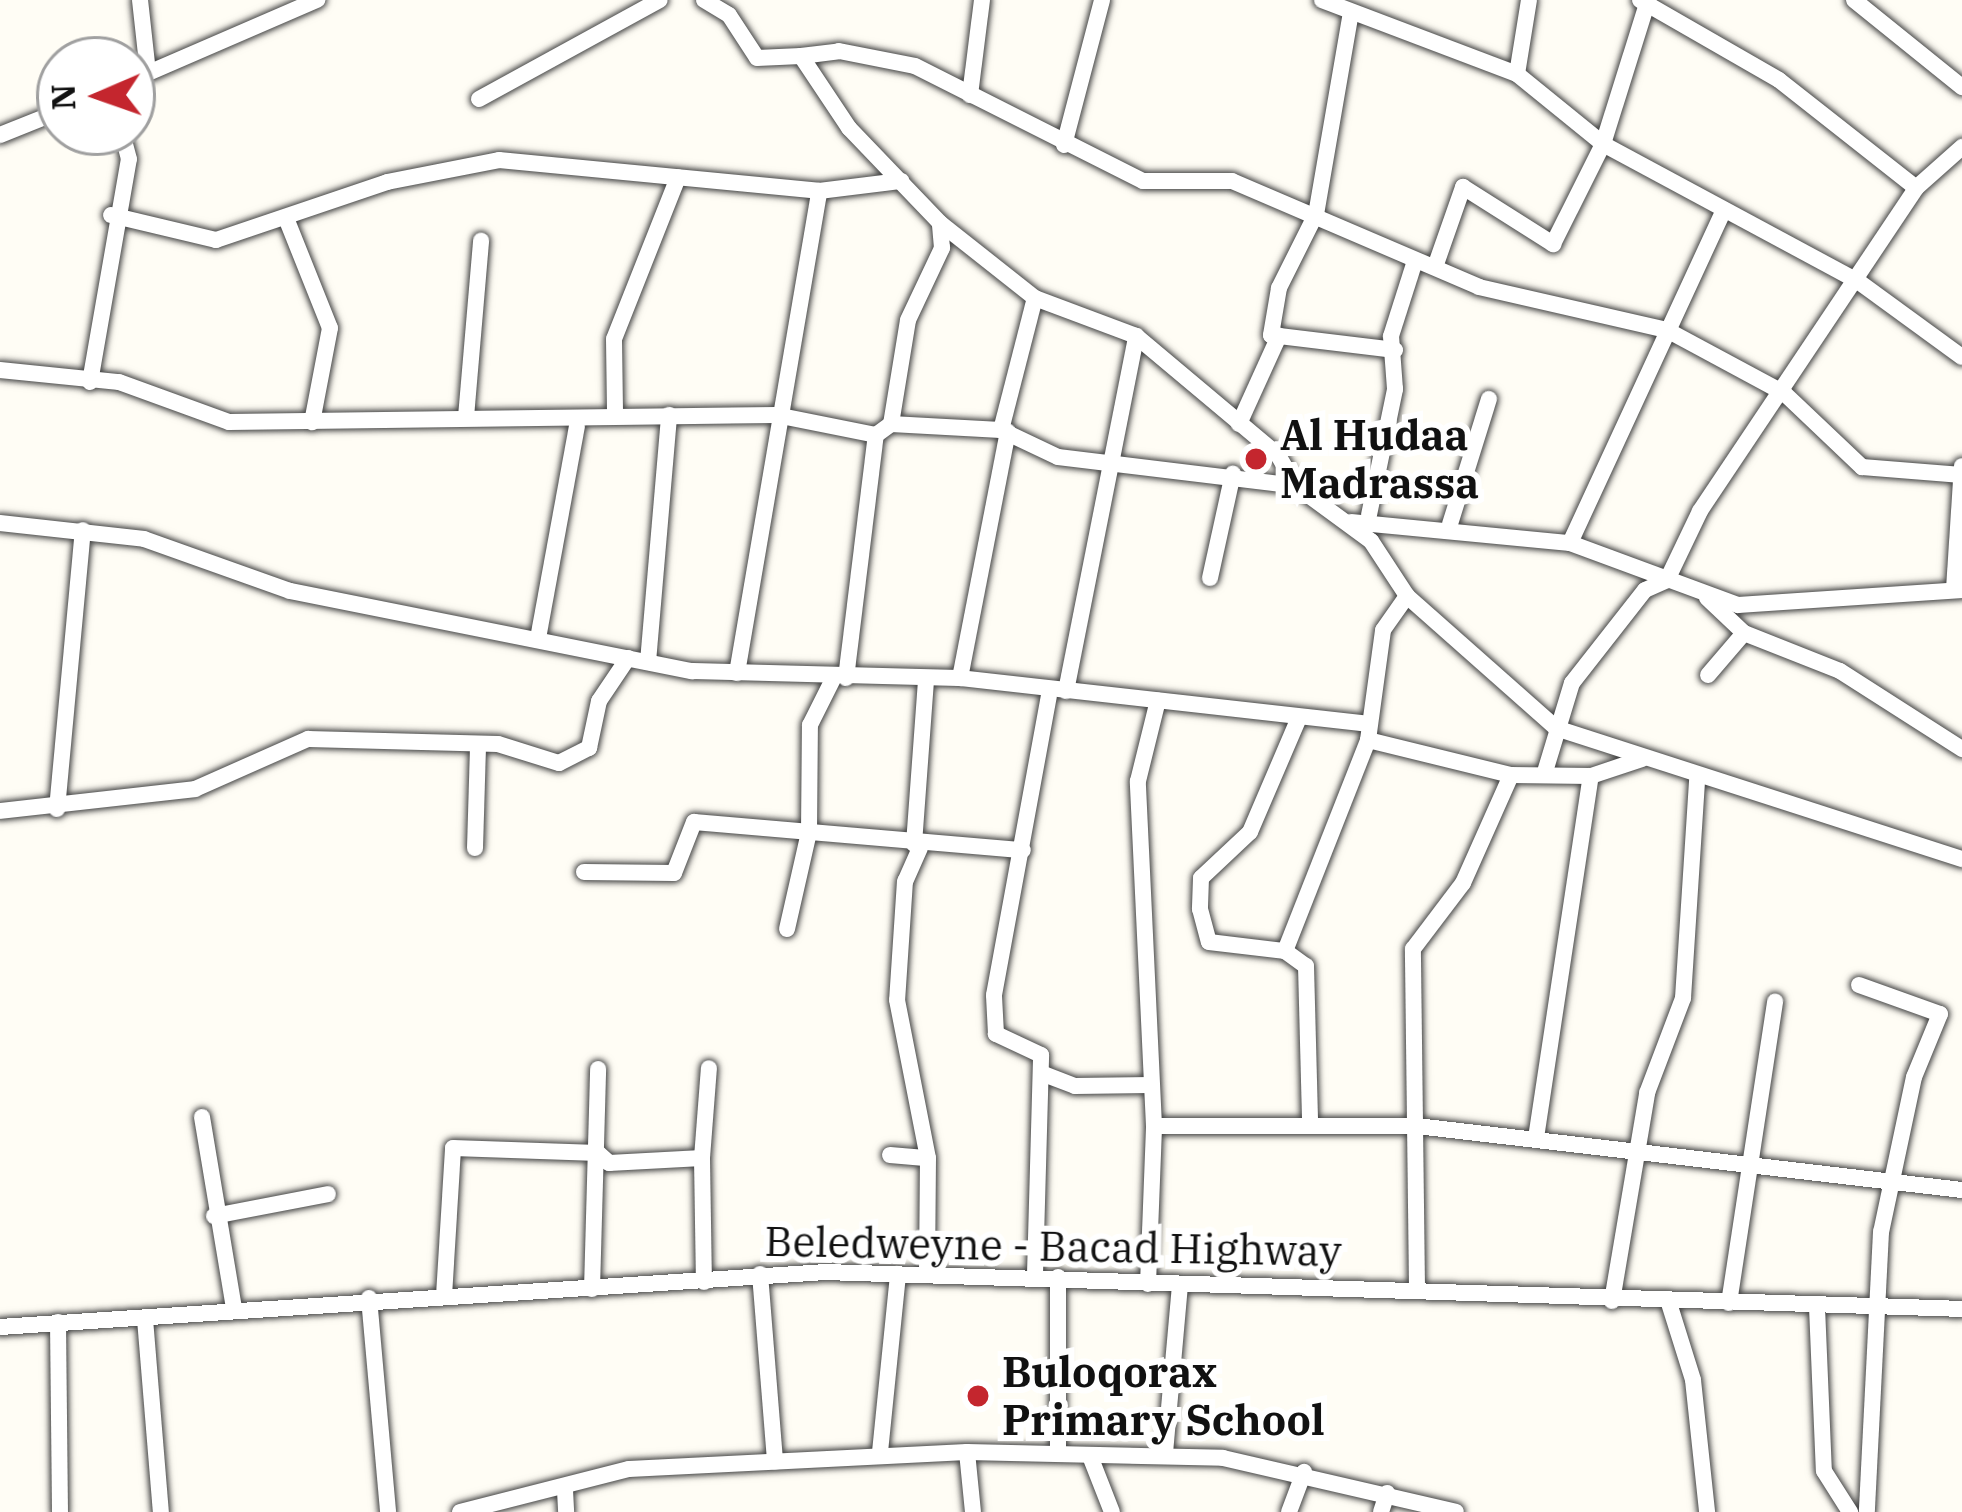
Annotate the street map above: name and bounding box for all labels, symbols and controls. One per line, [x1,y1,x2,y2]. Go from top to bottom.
north arrow [36,36,156,156]
text: N [41,83,84,111]
place label: Al Hudaa Madrassa [1280,410,1479,508]
marker: Al Hudaa Madrassa [1243,446,1269,472]
street label: Beledweyne - Bacad Highway [764,1216,1342,1276]
place label: Buloqorax Primary School [1002,1347,1325,1446]
marker: Buloqorax Primary School [965,1383,991,1409]

